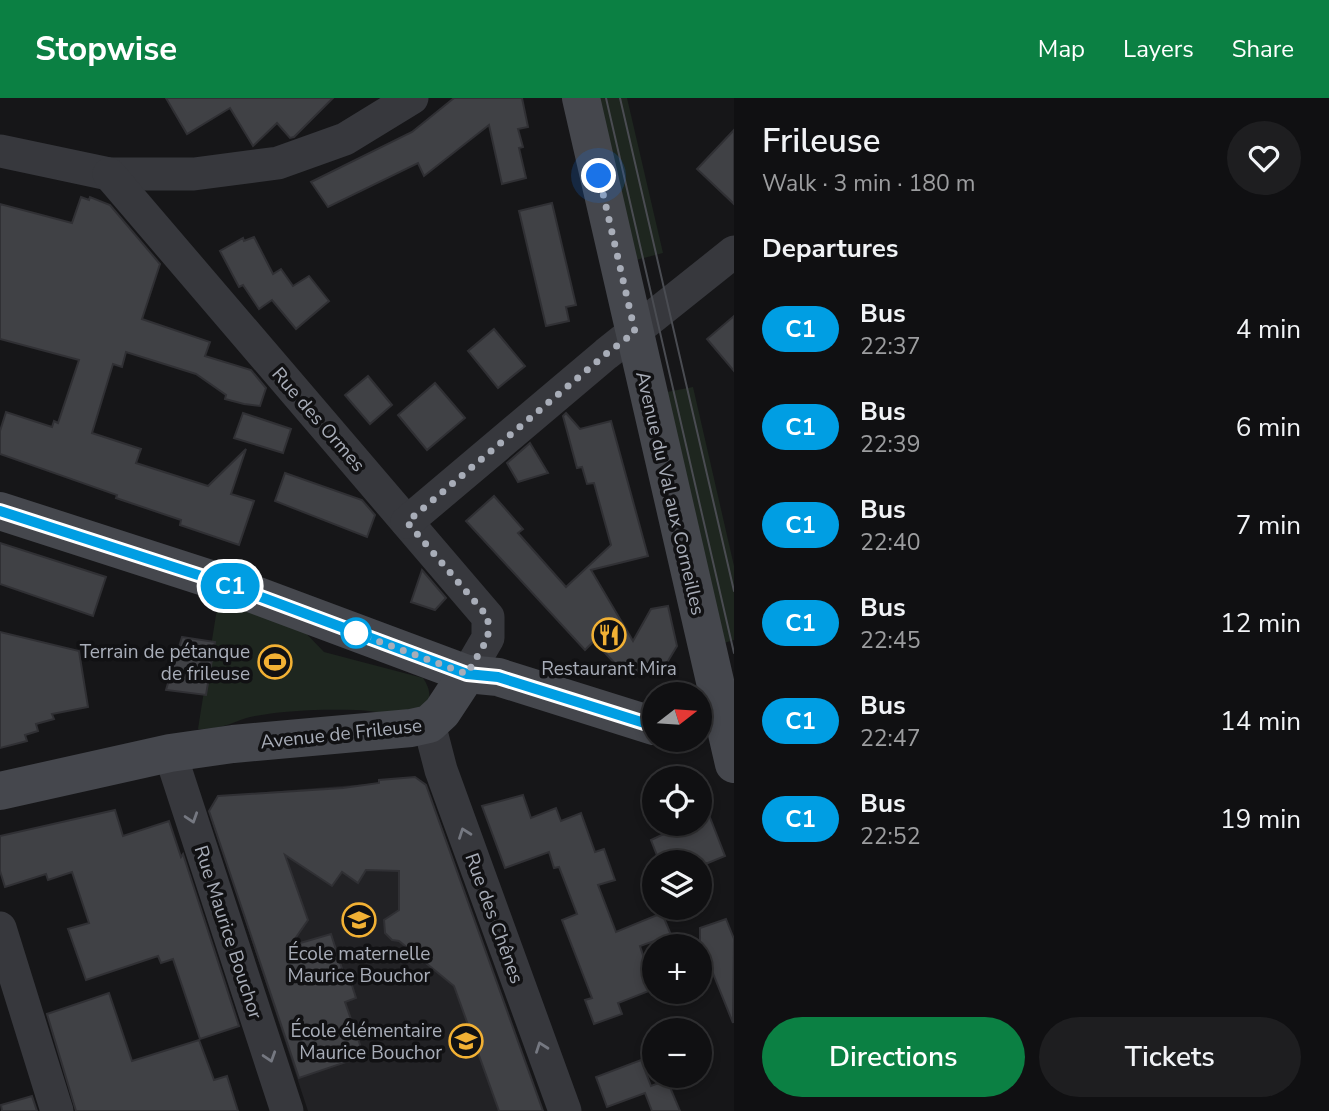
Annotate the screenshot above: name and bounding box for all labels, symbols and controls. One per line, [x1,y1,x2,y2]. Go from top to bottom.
text: Stopwise [35,27,177,72]
text: Map [1038,33,1085,65]
text: Layers [1123,33,1194,65]
text: Share [1232,33,1294,65]
text: Frileuse [762,119,880,164]
button: heart [1227,121,1301,195]
your location [581,158,616,193]
text: Walk · 3 min · 180 m [762,168,975,199]
text: Departures [762,231,898,266]
text: Bus [860,296,906,331]
text: 4 min [1236,312,1301,347]
text: C1 [785,313,816,345]
text: 22:37 [860,331,920,362]
street label: Rue des Ormes [266,362,371,477]
street label: Avenue du Val aux Corneilles [629,369,711,618]
text: Bus [860,394,906,429]
text: 6 min [1236,410,1301,445]
text: C1 [785,411,816,443]
text: 22:39 [860,429,920,460]
text: Bus [860,492,906,527]
text: 7 min [1236,508,1301,543]
text: C1 [785,509,816,541]
text: 22:40 [860,527,920,558]
line badge: C1 [198,563,262,609]
text: C1 [215,570,245,602]
text: Bus [860,590,906,625]
text: 12 min [1220,606,1301,641]
text: C1 [785,607,816,639]
restaurant icon: Restaurant Mira [590,616,628,654]
unlabelled marker [341,618,371,648]
text: 22:45 [860,625,920,656]
place label: Terrain de pétanque de frileuse [80,639,250,687]
sports icon: Terrain de pétanque de frileuse [256,643,294,681]
place label: Restaurant Mira [541,656,677,682]
north arrow [642,682,712,752]
map controls [642,682,712,1088]
text: Bus [860,688,906,723]
text: 14 min [1220,704,1301,739]
text: C1 [785,705,816,737]
street label: Avenue de Frileuse [259,713,423,755]
text: 22:47 [860,723,920,754]
button: locate [642,766,712,836]
text: Bus [860,786,906,821]
text: 19 min [1220,802,1301,837]
text: C1 [785,803,816,835]
one-way arrow [183,812,198,824]
text: 22:52 [860,821,920,852]
one-way arrow [458,827,472,839]
street label: Rue Maurice Bouchor [188,842,268,1023]
street label: Rue des Chênes [458,849,530,987]
button: layers [642,850,712,920]
school or university icon: École maternelle Maurice Bouchor [340,901,378,939]
button: + [642,934,712,1004]
place label: École maternelle Maurice Bouchor [288,941,431,989]
button: Directions [762,1017,1025,1097]
button: Tickets [1039,1017,1301,1097]
place label: École élémentaire Maurice Bouchor [290,1018,442,1066]
button: − [642,1018,712,1088]
school or university icon: École élémentaire Maurice Bouchor [447,1022,485,1060]
one-way arrow [536,1041,550,1053]
one-way arrow [262,1051,276,1063]

